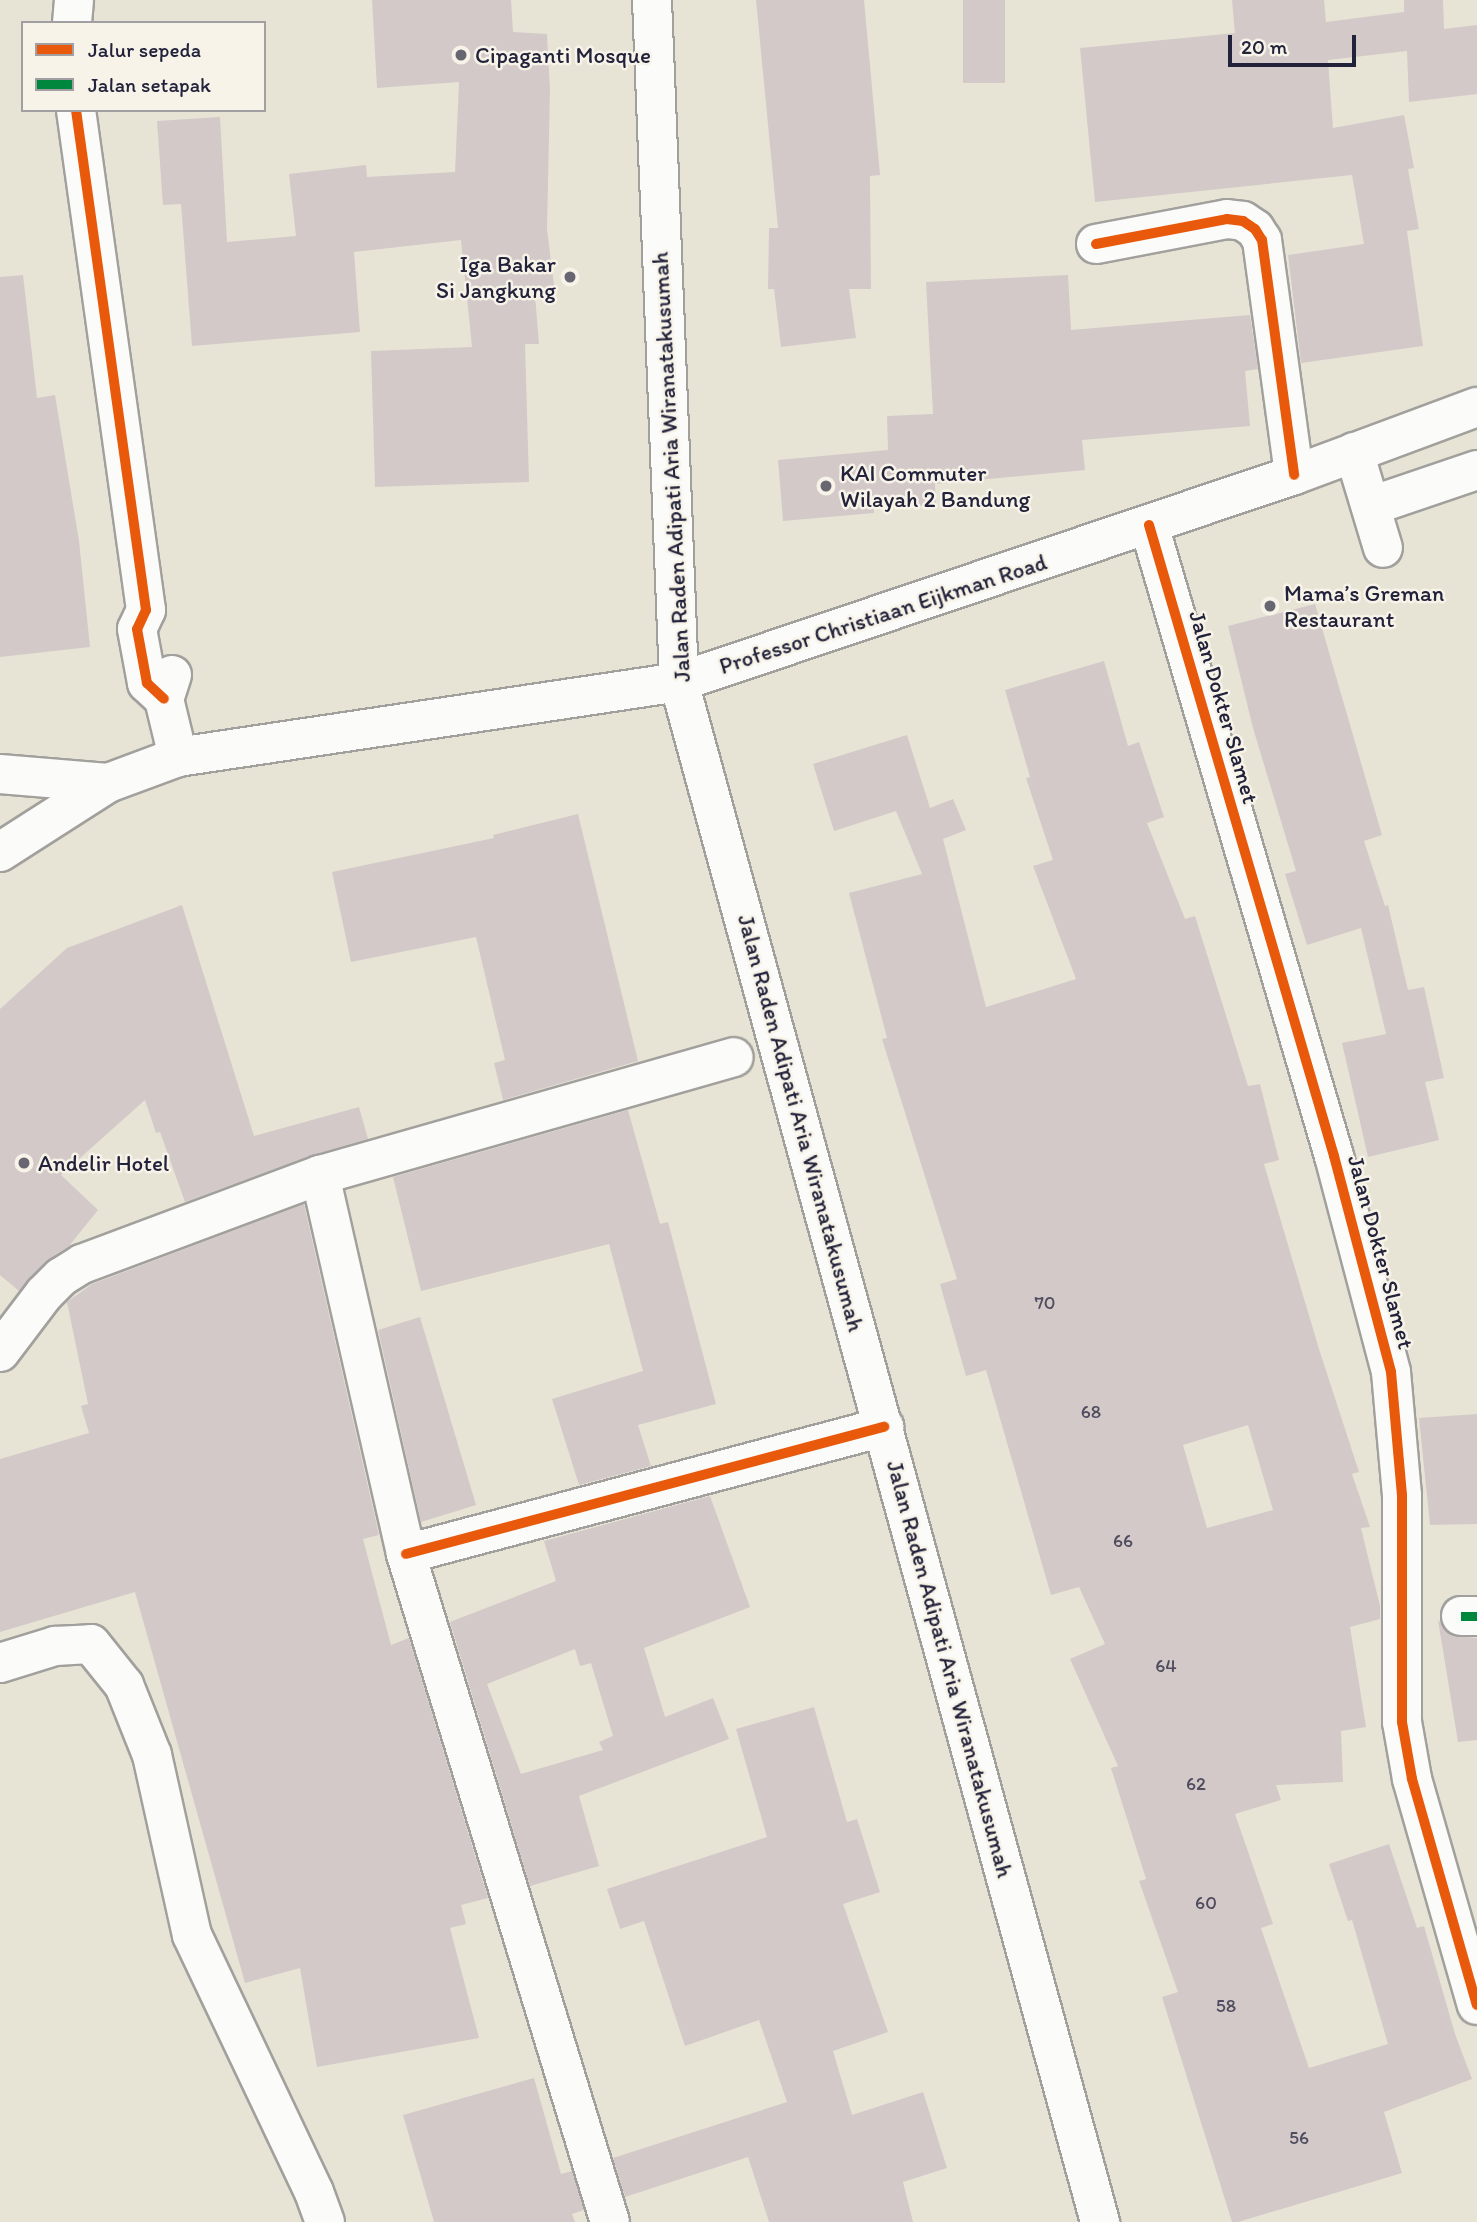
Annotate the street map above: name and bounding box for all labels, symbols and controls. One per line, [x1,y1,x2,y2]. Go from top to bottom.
legend [21,21,266,112]
scale bar [1232,21,1360,65]
text: 20 m [1241,34,1287,59]
text: Jalur sepeda [88,37,201,62]
place label: Cipaganti Mosque [475,41,651,69]
marker: Cipaganti Mosque [453,47,469,63]
text: Jalan setapak [88,72,211,97]
place label: Iga Bakar Si Jangkung [435,250,556,304]
street label: Jalan Raden Adipati Aria Wiranatakusumah [646,252,696,682]
marker: Iga Bakar Si Jangkung [562,269,578,285]
place label: KAI Commuter Wilayah 2 Bandung [840,459,1030,513]
marker: KAI Commuter Wilayah 2 Bandung [818,478,834,494]
street label: Professor Christiaan Eijkman Road [716,548,1050,680]
place label: Mama’s Greman Restaurant [1284,579,1443,633]
marker: Mama’s Greman Restaurant [1262,598,1278,614]
street label: Jalan Dokter Slamet [1183,607,1265,807]
street label: Jalan Raden Adipati Aria Wiranatakusumah [732,912,870,1334]
place label: Andelir Hotel [38,1149,169,1177]
street label: Jalan Dokter Slamet [1342,1152,1420,1352]
marker: Andelir Hotel [16,1155,32,1171]
house number: 70 [1034,1292,1056,1314]
house number: 68 [1081,1401,1101,1423]
street label: Jalan Raden Adipati Aria Wiranatakusumah [881,1458,1019,1880]
house number: 66 [1113,1530,1133,1552]
house number: 64 [1155,1655,1177,1677]
house number: 62 [1186,1773,1206,1795]
house number: 60 [1195,1892,1217,1914]
house number: 58 [1216,1995,1236,2017]
house number: 56 [1289,2127,1309,2149]

